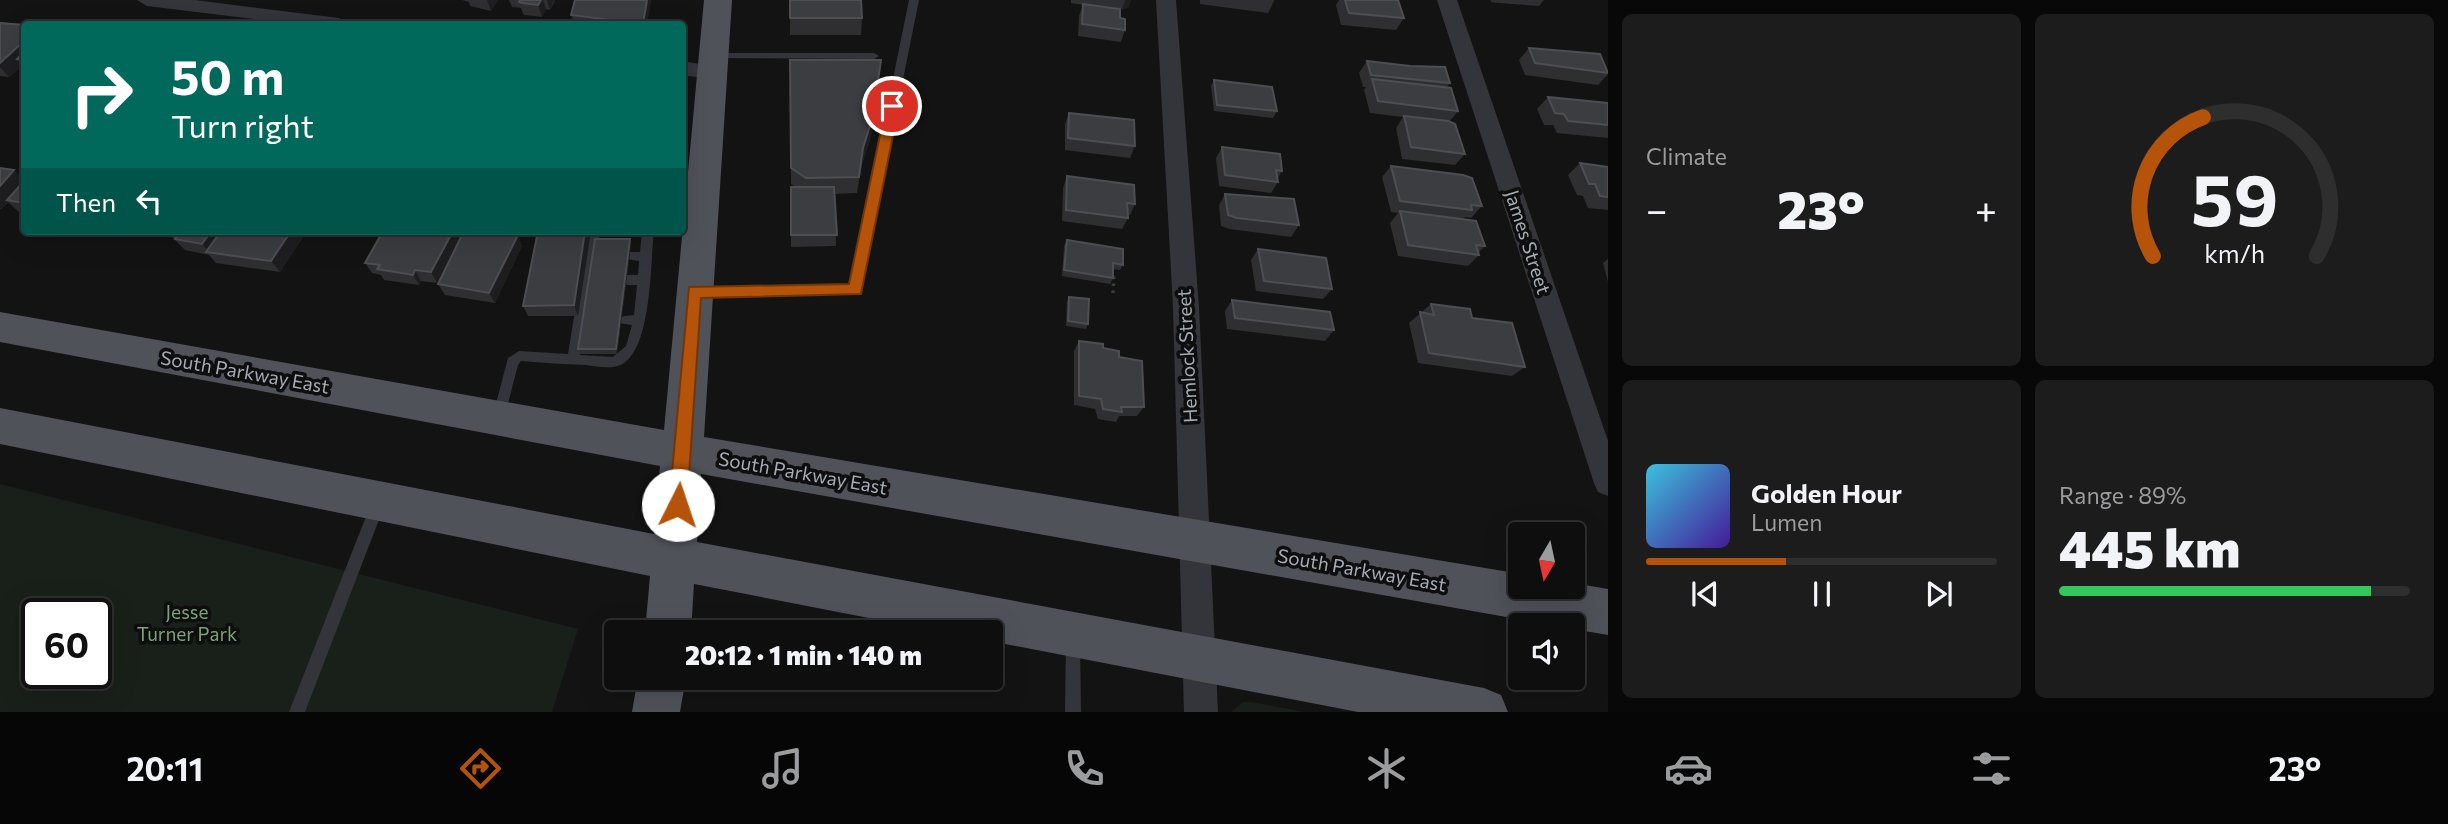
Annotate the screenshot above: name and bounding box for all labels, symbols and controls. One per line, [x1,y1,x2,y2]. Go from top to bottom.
text: 50 m [171,45,284,105]
icon: right [56,49,147,140]
pin [862,76,922,136]
icon: arrive [873,87,911,125]
text: Turn right [171,105,314,145]
text: Climate [1646,142,1727,170]
text: 59 [2191,152,2278,241]
text: 23° [1777,176,1865,240]
icon: left [130,182,168,220]
text: − [1646,185,1668,232]
text: + [1975,185,1997,232]
text: Then [56,186,116,217]
street label: James Street [1501,187,1556,297]
text: km/h [2204,238,2265,268]
street label: Hemlock Street [1171,288,1201,424]
street label: South Parkway East [159,345,331,398]
street label: South Parkway East [717,446,889,499]
position arrow [641,468,715,542]
text: Golden Hour [1751,477,1902,508]
text: Range · 89% [2059,481,2186,509]
text: Lumen [1751,508,1822,536]
text: 445 km [2059,515,2240,579]
north arrow [1508,522,1586,598]
map controls [1508,522,1585,690]
street label: South Parkway East [1276,543,1448,596]
icon: previous [1686,575,1724,613]
icon: pause [1803,575,1841,613]
icon: next [1920,575,1958,613]
speed limit sign: 60 [21,598,112,689]
park label: Jesse Turner Park [137,600,237,645]
button: sound [1508,613,1585,690]
text: 20:12 · 1 min · 140 m [685,639,922,670]
icon: directions [456,744,505,793]
icon: music [758,744,807,793]
icon: phone [1060,744,1109,793]
icon: climate [1362,744,1411,793]
icon: car [1664,744,1713,793]
icon: filters [1967,744,2016,793]
text: 20:11 [127,748,203,788]
text: 23° [2269,748,2321,788]

